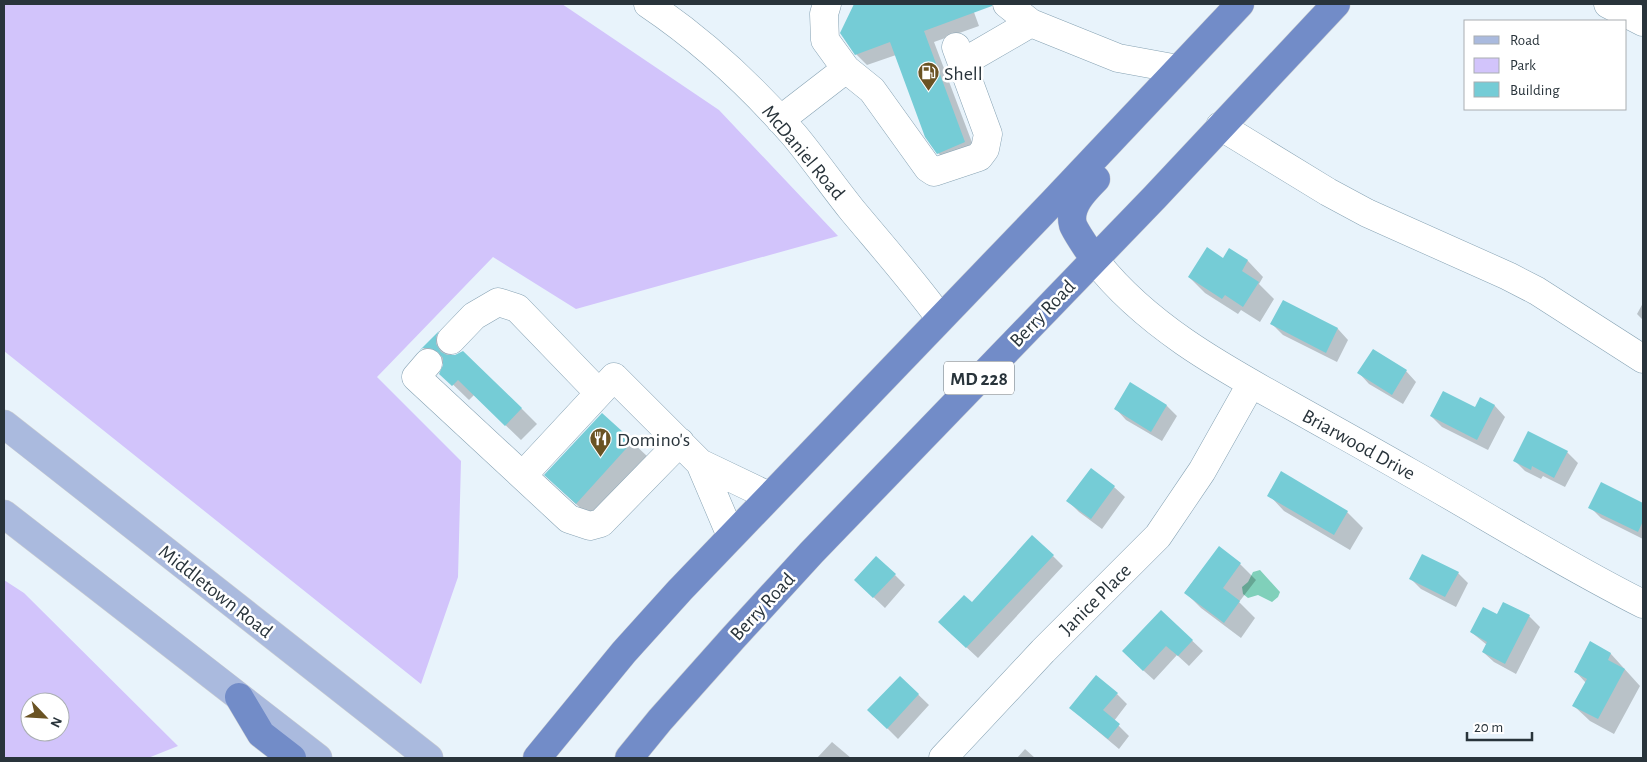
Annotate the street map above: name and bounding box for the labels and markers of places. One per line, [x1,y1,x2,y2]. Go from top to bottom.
fuel station icon: Shell [916,61,940,92]
place label: Shell [944,64,983,84]
restaurant icon: Domino's [589,427,613,458]
place label: Domino's [617,430,690,450]

